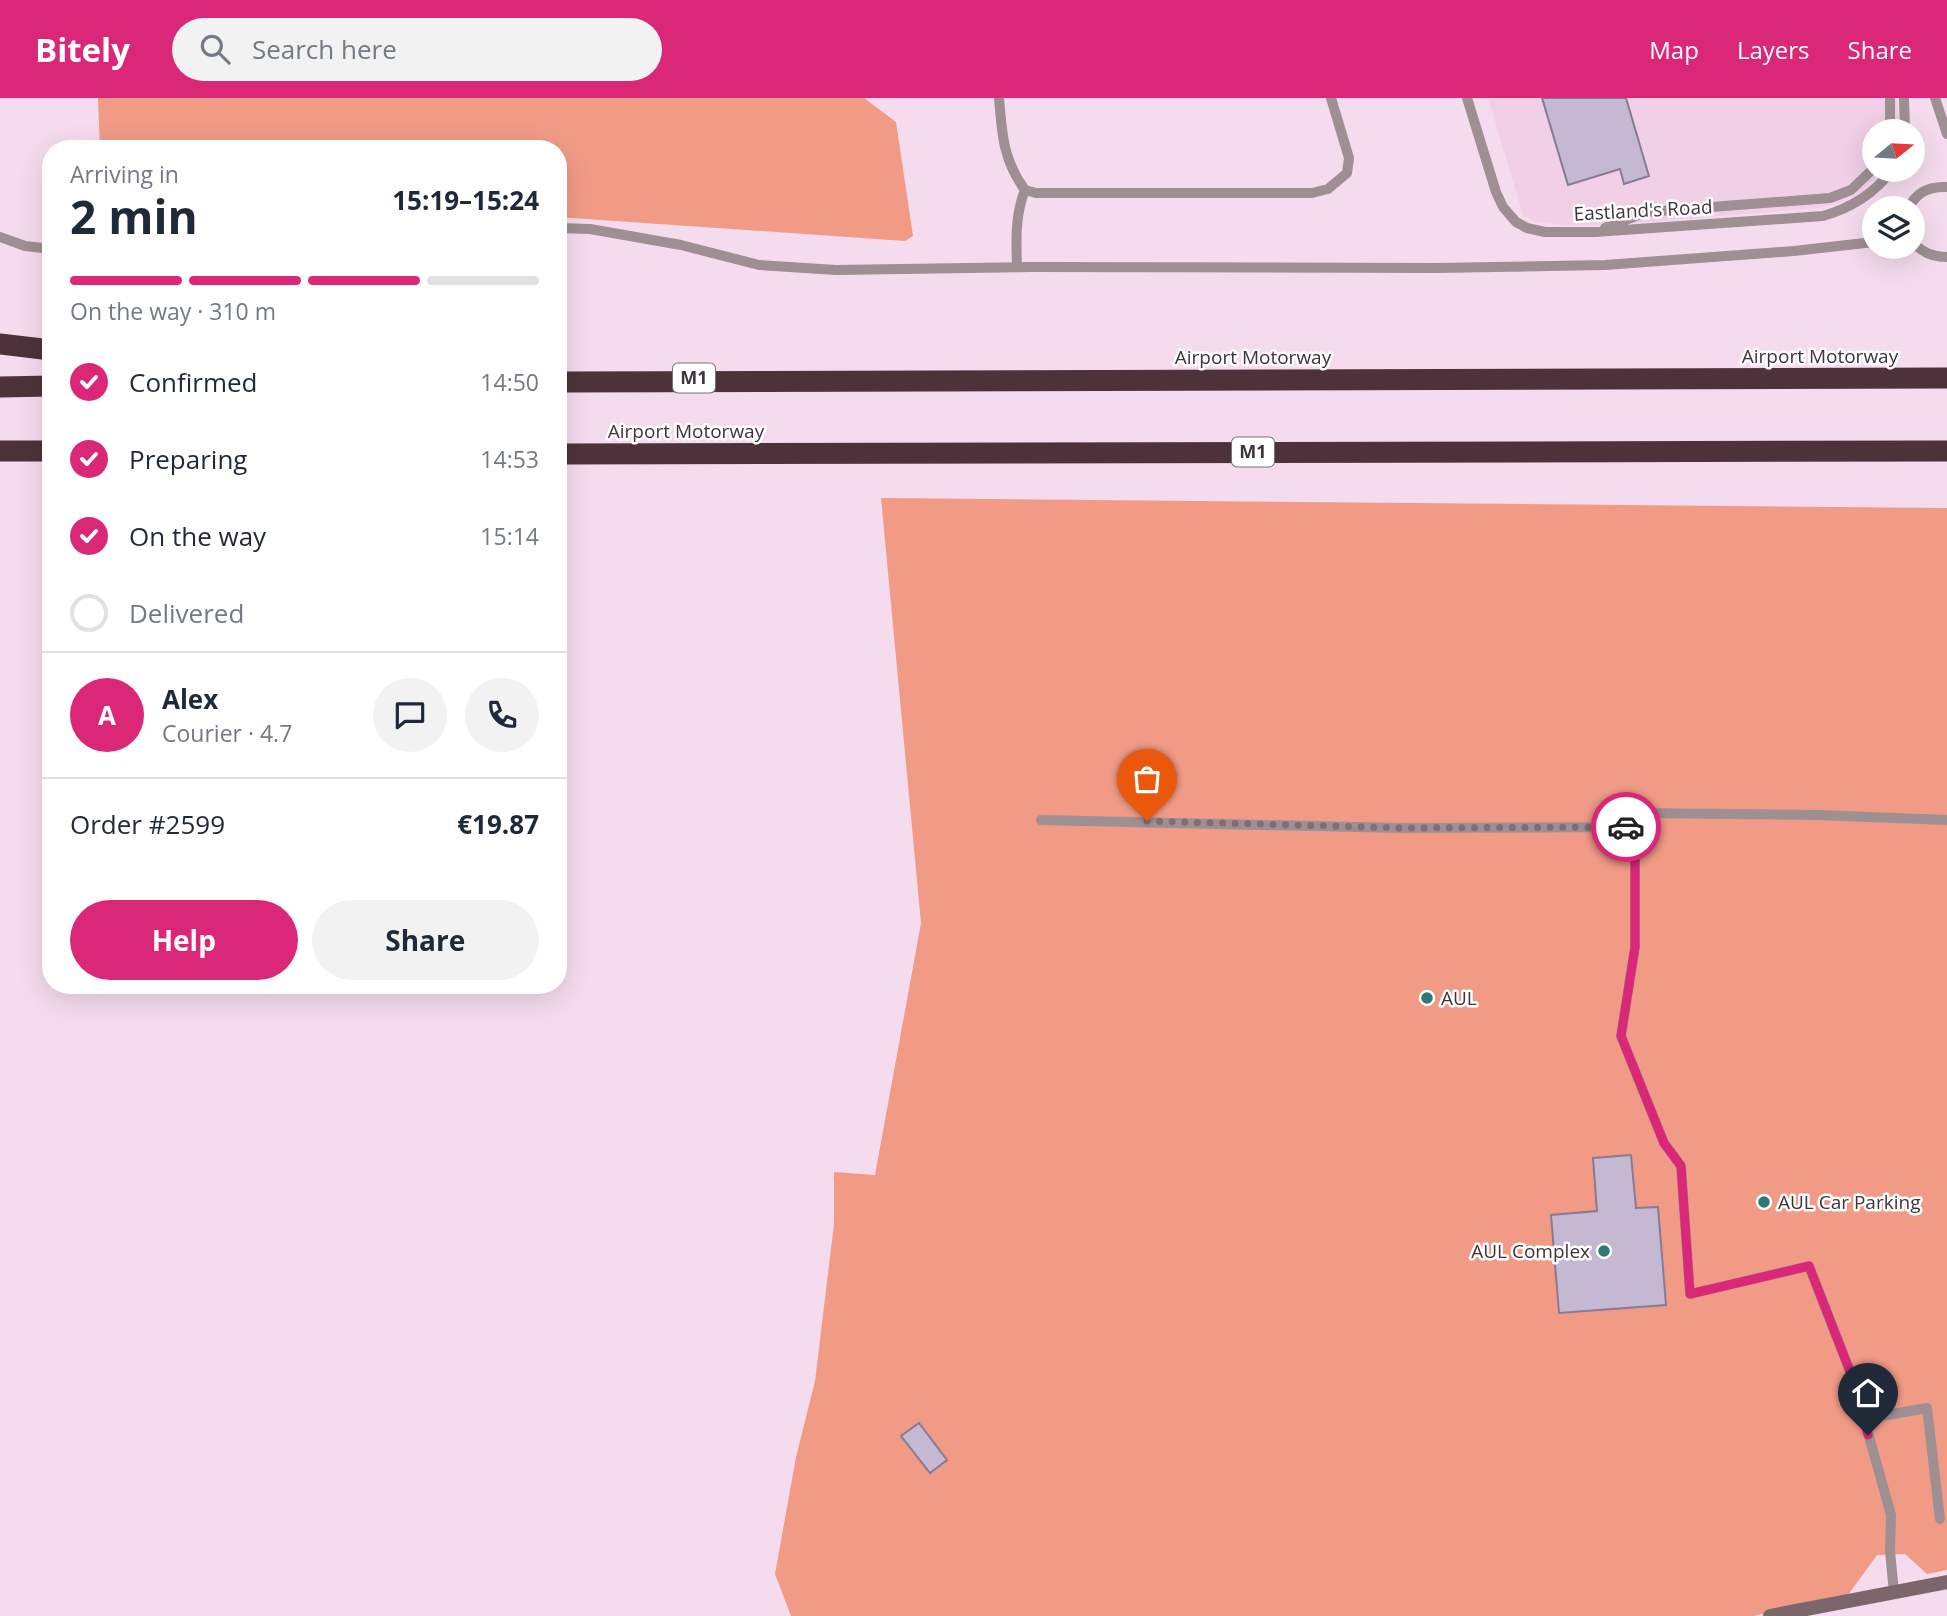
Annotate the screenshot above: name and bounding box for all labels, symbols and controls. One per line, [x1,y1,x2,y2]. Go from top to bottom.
search box [172,18,662,81]
text: Bitely [35,27,130,72]
icon: search [196,30,234,68]
text: Search here [252,31,397,67]
text: Map [1649,33,1699,66]
text: Layers [1737,33,1810,66]
text: Share [1848,33,1912,66]
north arrow [1862,119,1925,182]
map controls [1862,119,1925,259]
text: Arriving in [70,158,179,190]
text: 15:19–15:24 [392,182,539,218]
text: 2 min [70,185,198,247]
street label: Eastland's Road [1573,193,1713,227]
button: layers [1862,196,1925,259]
text: On the way · 310 m [70,295,276,327]
street label: Airport Motorway [1742,343,1899,369]
street label: Airport Motorway [1175,344,1332,370]
icon: check [70,363,108,401]
text: Confirmed [129,364,257,400]
road number: M1 [673,364,715,392]
text: 14:50 [480,366,539,398]
street label: Airport Motorway [608,418,765,444]
road number: M1 [1232,438,1274,466]
icon: check [70,440,108,478]
text: Preparing [129,441,247,477]
text: 14:53 [480,443,539,475]
icon: check [70,517,108,555]
text: On the way [129,518,266,554]
text: 15:14 [480,520,539,552]
text: Delivered [129,595,244,631]
button: chat [373,678,447,752]
button: phone [465,678,539,752]
text: Alex [162,681,218,717]
text: A [98,697,116,733]
text: Courier · 4.7 [162,717,292,749]
pin [1117,749,1177,821]
icon: bag [1128,760,1166,798]
courier [1591,792,1661,862]
text: Order #2599 [70,806,225,842]
text: €19.87 [457,806,539,842]
icon: car [1607,808,1645,846]
button: Help [70,900,298,980]
button: Share [312,900,539,980]
place label: AUL [1441,985,1477,1011]
marker: AUL [1419,990,1435,1006]
place label: AUL Car Parking [1778,1189,1920,1215]
marker: AUL Car Parking [1756,1194,1772,1210]
place label: AUL Complex [1471,1238,1590,1264]
marker: AUL Complex [1596,1243,1612,1259]
pin [1838,1363,1898,1435]
icon: home [1849,1374,1887,1412]

